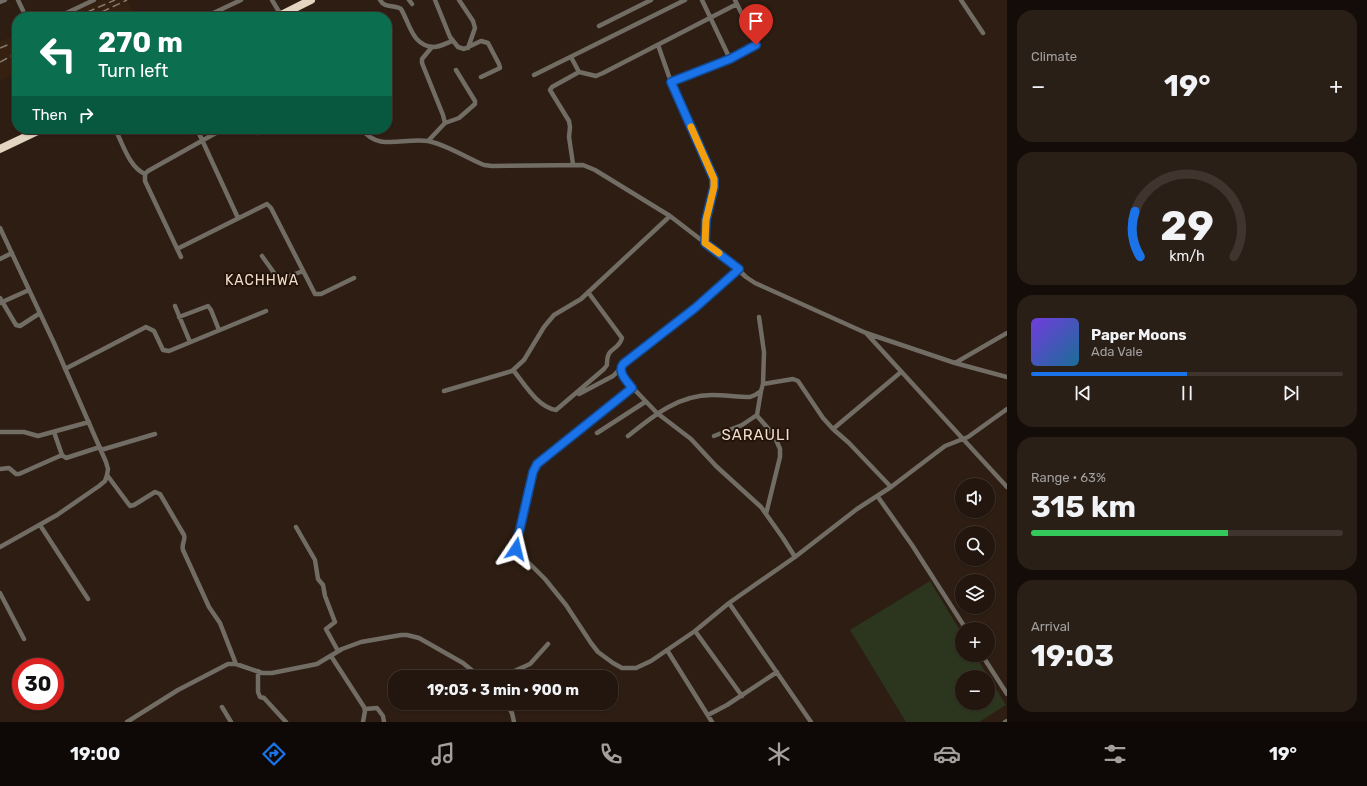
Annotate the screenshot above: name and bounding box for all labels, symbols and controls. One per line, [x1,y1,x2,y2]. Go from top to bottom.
pin [739,4,773,45]
icon: arrive [745,10,767,32]
text: 270 m [98,26,183,59]
icon: left [32,28,84,80]
text: Climate [1031,49,1077,64]
text: Turn left [98,60,168,82]
text: 19° [1164,68,1211,104]
text: − [1031,73,1045,100]
text: + [1329,73,1343,100]
icon: right [75,104,97,126]
text: Then [32,106,67,124]
text: 29 [1160,200,1214,249]
text: km/h [1169,247,1205,264]
district label: KACHHWA [225,272,299,289]
text: Paper Moons [1091,326,1187,344]
text: Ada Vale [1091,344,1143,359]
icon: previous [1072,382,1094,404]
icon: pause [1176,382,1198,404]
icon: next [1280,382,1302,404]
district label: SARAULI [722,426,790,444]
text: Range · 63% [1031,470,1106,485]
map controls [955,478,995,710]
button: sound [955,478,995,518]
text: 315 km [1031,489,1136,525]
button: search [955,526,995,566]
position arrow [495,528,537,570]
button: layers [955,574,995,614]
text: Arrival [1031,619,1070,634]
button: + [955,622,995,662]
text: 19:03 [1031,638,1114,674]
speed limit sign: 30 [12,658,64,710]
button: − [955,670,995,710]
text: 19:03 · 3 min · 900 m [427,681,579,699]
icon: directions [260,740,288,768]
icon: music [429,740,457,768]
icon: phone [597,740,625,768]
icon: climate [765,740,793,768]
icon: car [933,740,961,768]
icon: filters [1101,740,1129,768]
text: 19:00 [70,743,120,765]
text: 19° [1269,743,1297,765]

